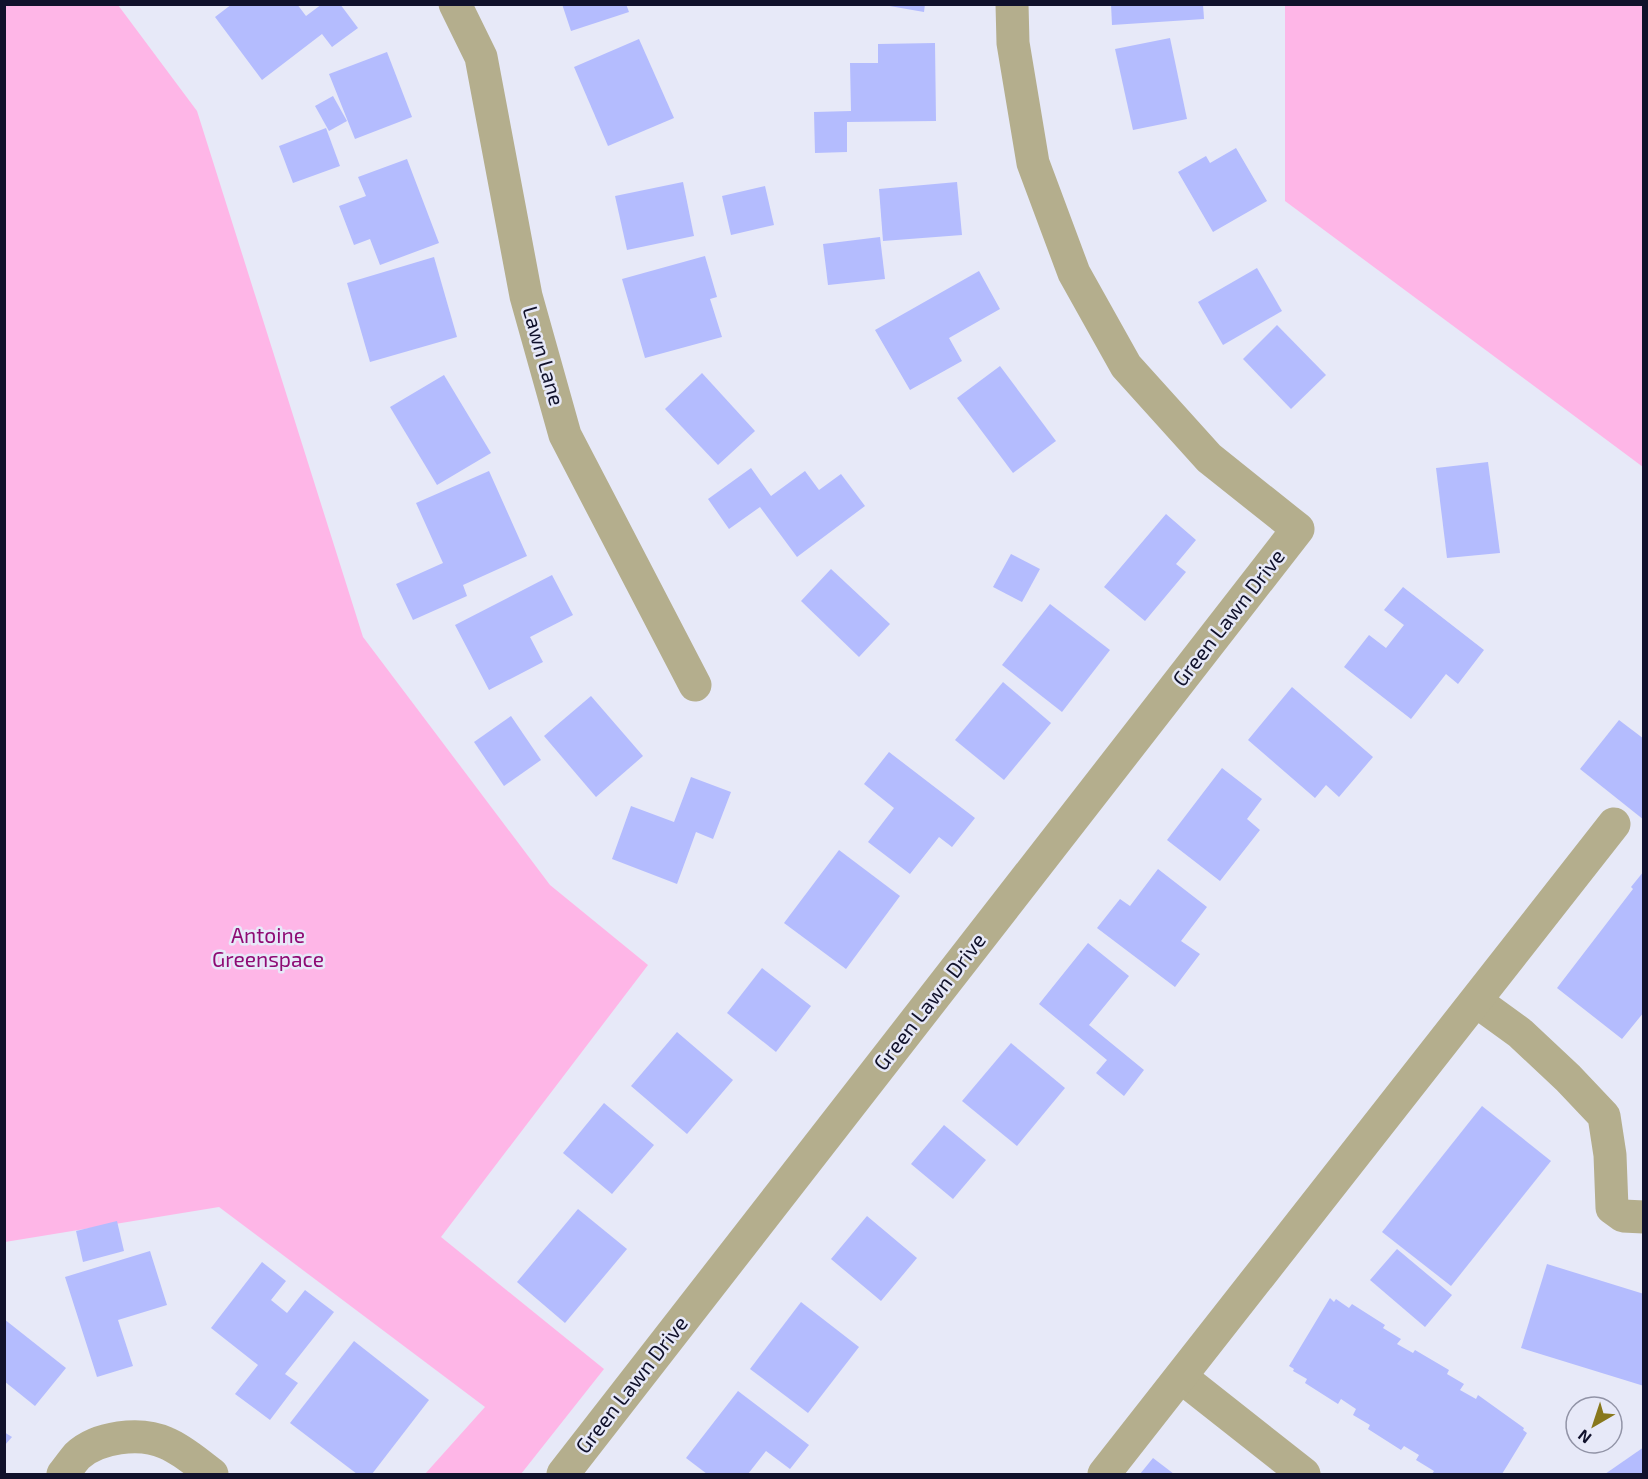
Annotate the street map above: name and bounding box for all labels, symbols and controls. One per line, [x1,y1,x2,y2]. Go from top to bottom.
street label: Lawn Lane [518,303,571,408]
street label: Green Lawn Drive [1167,544,1289,691]
park label: Antoine Greenspace [212,922,324,971]
street label: Green Lawn Drive [868,928,990,1075]
street label: Green Lawn Drive [570,1311,692,1458]
north arrow [1564,1395,1624,1455]
text: N [1574,1426,1595,1448]

